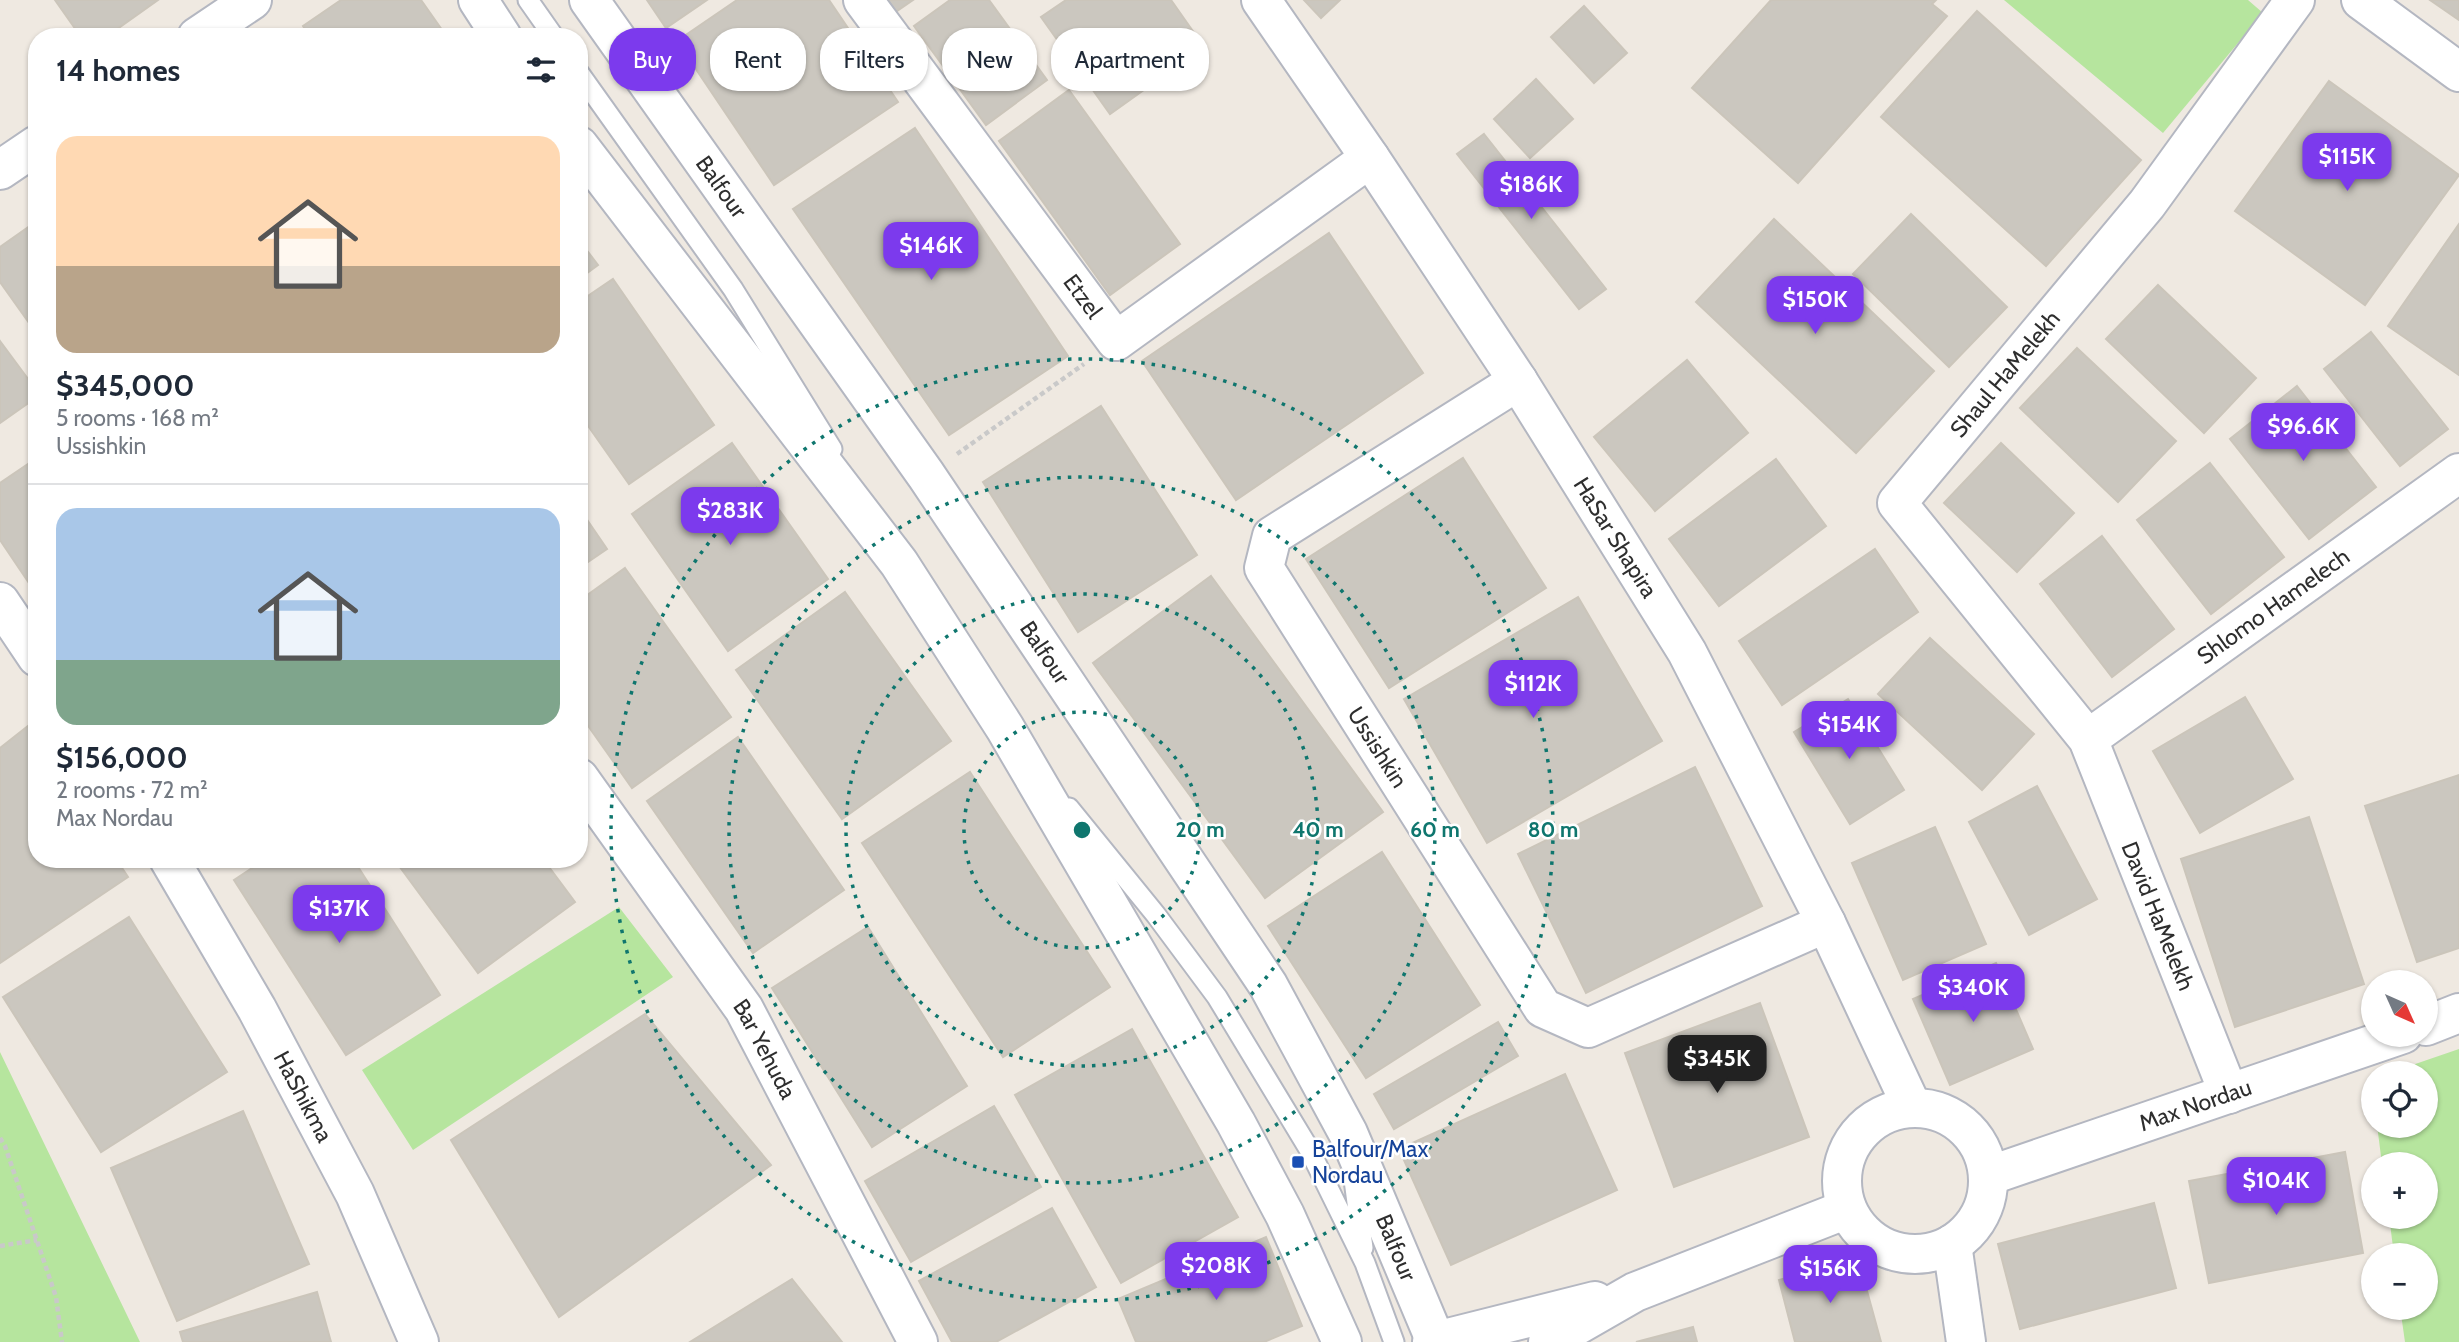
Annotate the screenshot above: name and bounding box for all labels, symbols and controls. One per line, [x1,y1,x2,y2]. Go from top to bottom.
chip: Buy [609,28,696,91]
chip: Rent [710,28,806,91]
chip: Filters [820,28,928,91]
chip: New [942,28,1037,91]
chip: Apartment [1051,28,1209,91]
icon: filters [522,51,560,89]
text: 14 homes [56,52,180,89]
pin: $115K [2298,134,2396,193]
text: $115K [2318,142,2376,170]
street label: Balfour [690,150,753,224]
pin: $186K [1482,162,1580,221]
text: $186K [1499,170,1563,198]
icon: home [245,181,371,307]
pin: $146K [882,222,980,282]
text: $146K [899,231,963,259]
street label: Etzel [1057,269,1109,324]
pin: $150K [1766,276,1864,336]
text: $150K [1783,285,1847,313]
street label: Shaul HaMelekh [1944,305,2066,443]
text: $345,000 [56,367,195,404]
text: 5 rooms · 168 m² [56,404,219,432]
pin: $96.6K [2246,404,2360,463]
text: $96.6K [2267,412,2339,440]
text: Ussishkin [56,432,146,460]
street label: HaSar Shapira [1568,472,1664,603]
pin: $283K [681,488,779,547]
text: $283K [697,496,763,524]
street label: Shlomo Hamelech [2192,542,2355,670]
icon: home [245,553,371,679]
street label: Balfour [1014,616,1076,690]
pin: $112K [1484,660,1582,720]
text: $112K [1505,669,1561,697]
street label: Ussishkin [1342,702,1414,793]
pin: $154K [1800,702,1898,761]
text: $154K [1818,710,1880,738]
text: $156,000 [56,739,188,776]
text: 2 rooms · 72 m² [56,776,208,804]
text: Max Nordau [56,804,173,832]
text: 20 m [1176,817,1224,842]
text: 40 m [1293,817,1343,842]
text: 60 m [1410,817,1460,842]
text: 80 m [1528,817,1578,842]
centre of rings [1070,818,1094,842]
street label: David HaMelekh [2115,837,2201,995]
pin: $137K [290,886,388,945]
text: $137K [309,894,369,922]
pin: $340K [1924,964,2022,1024]
north arrow [2361,970,2438,1046]
map controls [2361,970,2438,1320]
text: $340K [1938,973,2008,1001]
street label: Bar Yehuda [727,993,802,1104]
pin: $345K [1668,1036,1766,1095]
text: $345K [1684,1044,1750,1072]
street label: HaShikma [268,1046,339,1147]
button: locate [2361,1061,2438,1138]
street label: Max Nordau [2135,1073,2255,1137]
place label: Balfour/Max Nordau [1312,1135,1428,1189]
button: + [2361,1152,2438,1229]
marker: Balfour/Max Nordau [1290,1154,1306,1170]
pin: $104K [2227,1158,2325,1217]
text: $104K [2243,1166,2309,1194]
street label: Balfour [1370,1210,1423,1286]
pin: $208K [1167,1242,1265,1302]
button: − [2361,1243,2438,1320]
pin: $156K [1781,1246,1879,1305]
text: $208K [1181,1251,1251,1279]
text: $156K [1799,1254,1861,1282]

